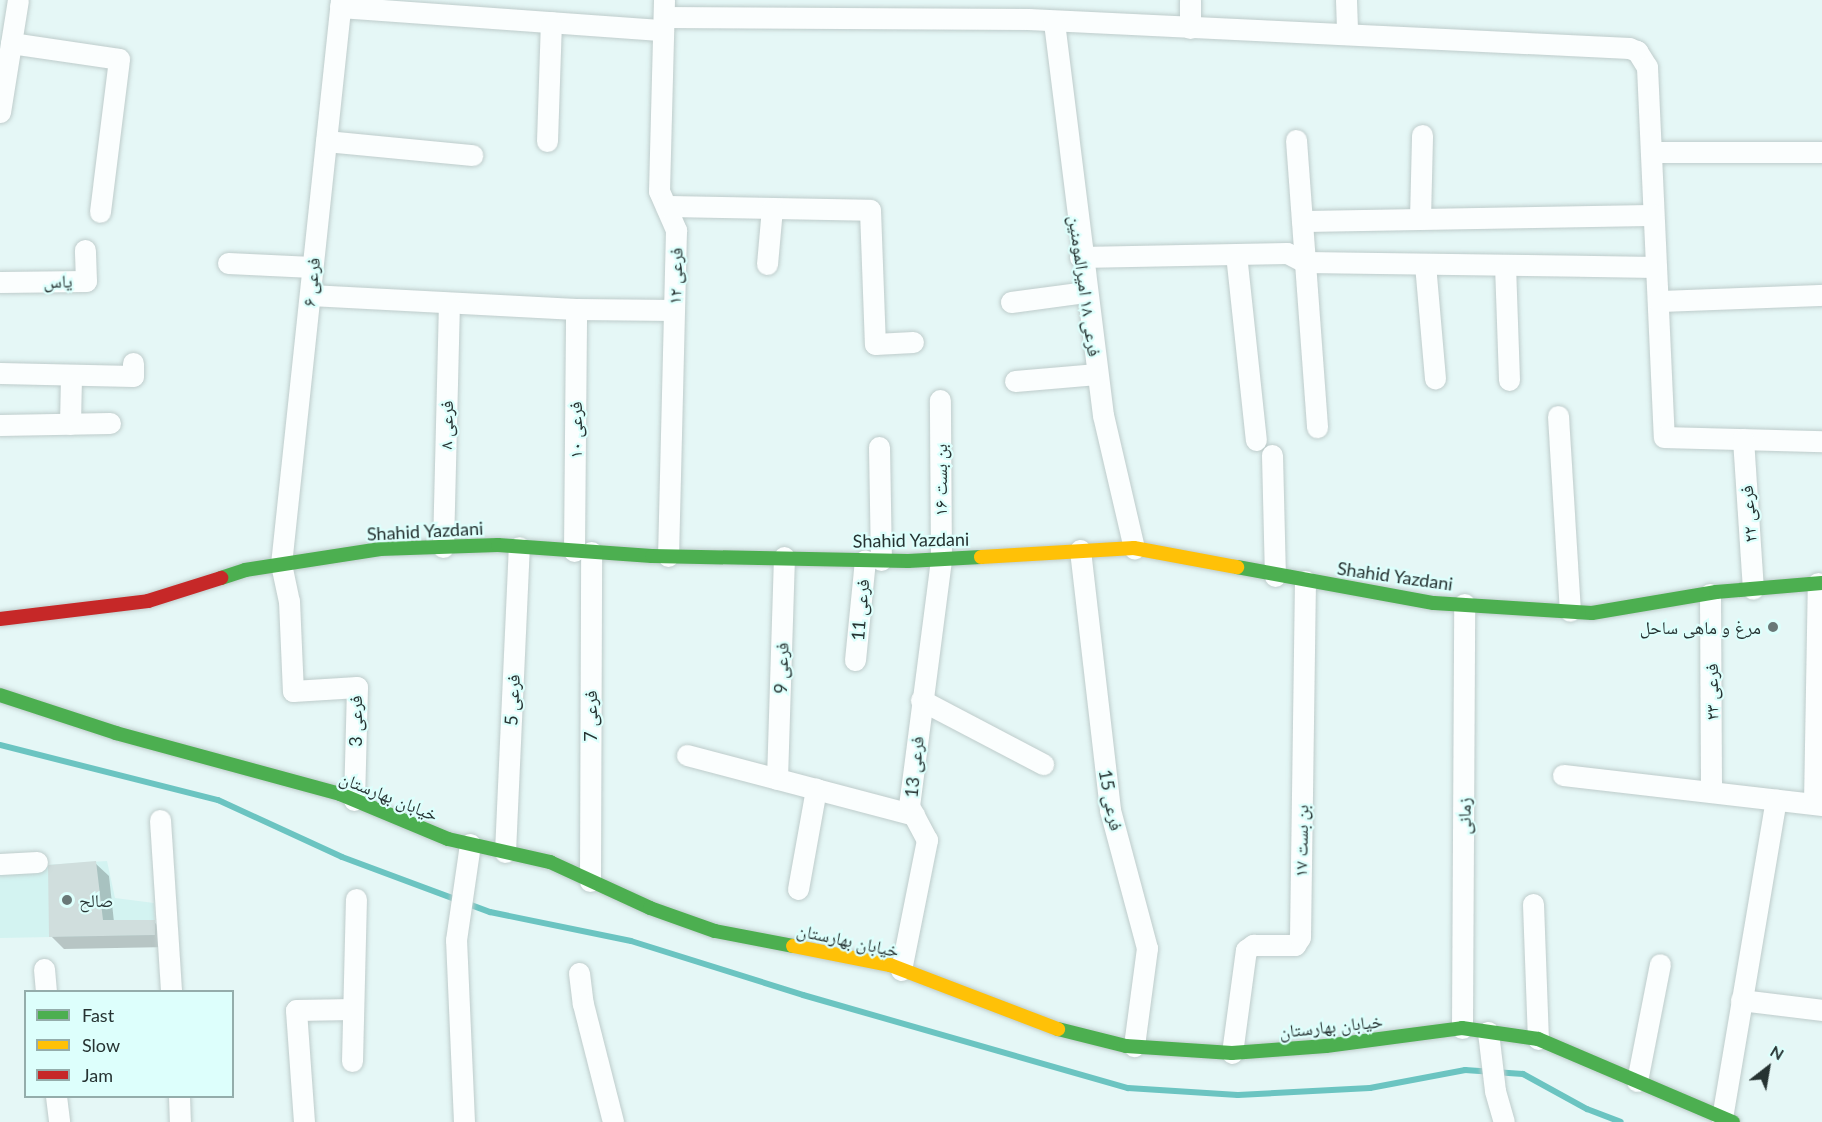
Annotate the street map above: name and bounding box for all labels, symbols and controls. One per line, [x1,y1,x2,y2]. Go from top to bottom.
street label: فرعی ۱۸ امیرالمومنین [1064,214,1106,358]
street label: فرعی ۱۲ [663,247,687,305]
street label: فرعی ۶ [298,257,324,307]
street label: یاس [43,270,73,292]
street label: فرعی ۸ [435,400,457,450]
street label: فرعی ۱۰ [564,401,586,459]
street label: بن بست ۱۶ [929,444,951,516]
street label: فرعی ۲۲ [1735,485,1761,543]
street label: Shahid Yazdani [366,517,484,545]
street label: Shahid Yazdani [852,528,970,552]
street label: Shahid Yazdani [1335,557,1455,595]
street label: فرعی 11 [847,578,873,642]
place label: مرغ و ماهی ساحل [1640,616,1761,638]
marker: مرغ و ماهی ساحل [1766,620,1780,634]
street label: فرعی 9 [769,642,793,694]
street label: فرعی ۲۳ [1700,663,1722,721]
street label: فرعی 5 [500,674,524,726]
street label: فرعی 7 [579,690,601,742]
street label: فرعی 3 [344,695,366,747]
street label: فرعی 13 [900,735,928,799]
street label: خیابان بهارستان [337,767,441,825]
street label: فرعی 15 [1095,768,1127,832]
street label: زمانی [1453,797,1475,835]
street label: بن بست ۱۷ [1290,805,1312,877]
place label: صالح [79,889,114,911]
marker: صالح [60,893,74,907]
street label: خیابان بهارستان [795,919,901,961]
legend [24,990,234,1098]
text: Fast [82,1004,114,1026]
street label: خیابان بهارستان [1278,1010,1384,1042]
text: Slow [82,1034,120,1056]
north arrow [1738,1038,1798,1098]
text: N [1767,1041,1788,1063]
text: Jam [82,1064,113,1086]

